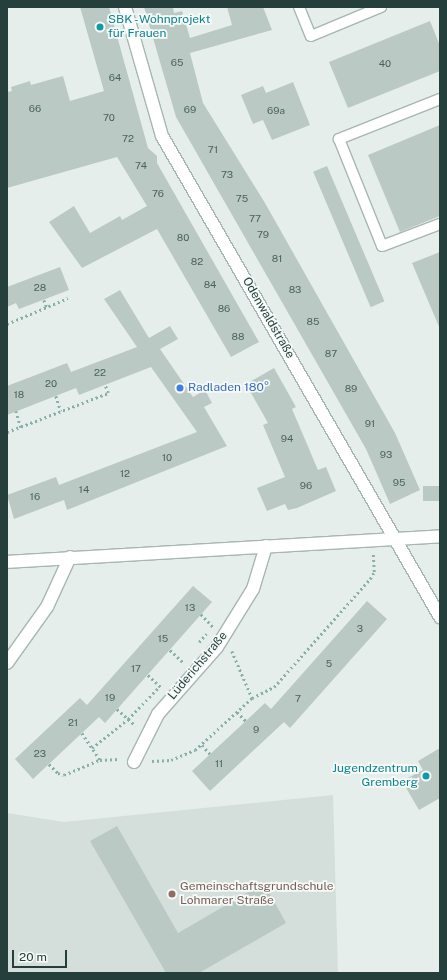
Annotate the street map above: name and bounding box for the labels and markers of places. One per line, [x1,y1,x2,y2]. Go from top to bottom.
place label: SBK - Wohnprojekt für Frauen [108,13,214,41]
marker: SBK - Wohnprojekt für Frauen [95,22,105,32]
place label: Radladen 180° [188,381,269,395]
marker: Radladen 180° [175,383,185,393]
place label: Jugendzentrum Gremberg [332,762,418,790]
marker: Jugendzentrum Gremberg [421,771,431,781]
place label: Gemeinschaftsgrundschule Lohmarer Straße [180,880,334,908]
marker: Gemeinschaftsgrundschule Lohmarer Straße [167,889,177,899]

